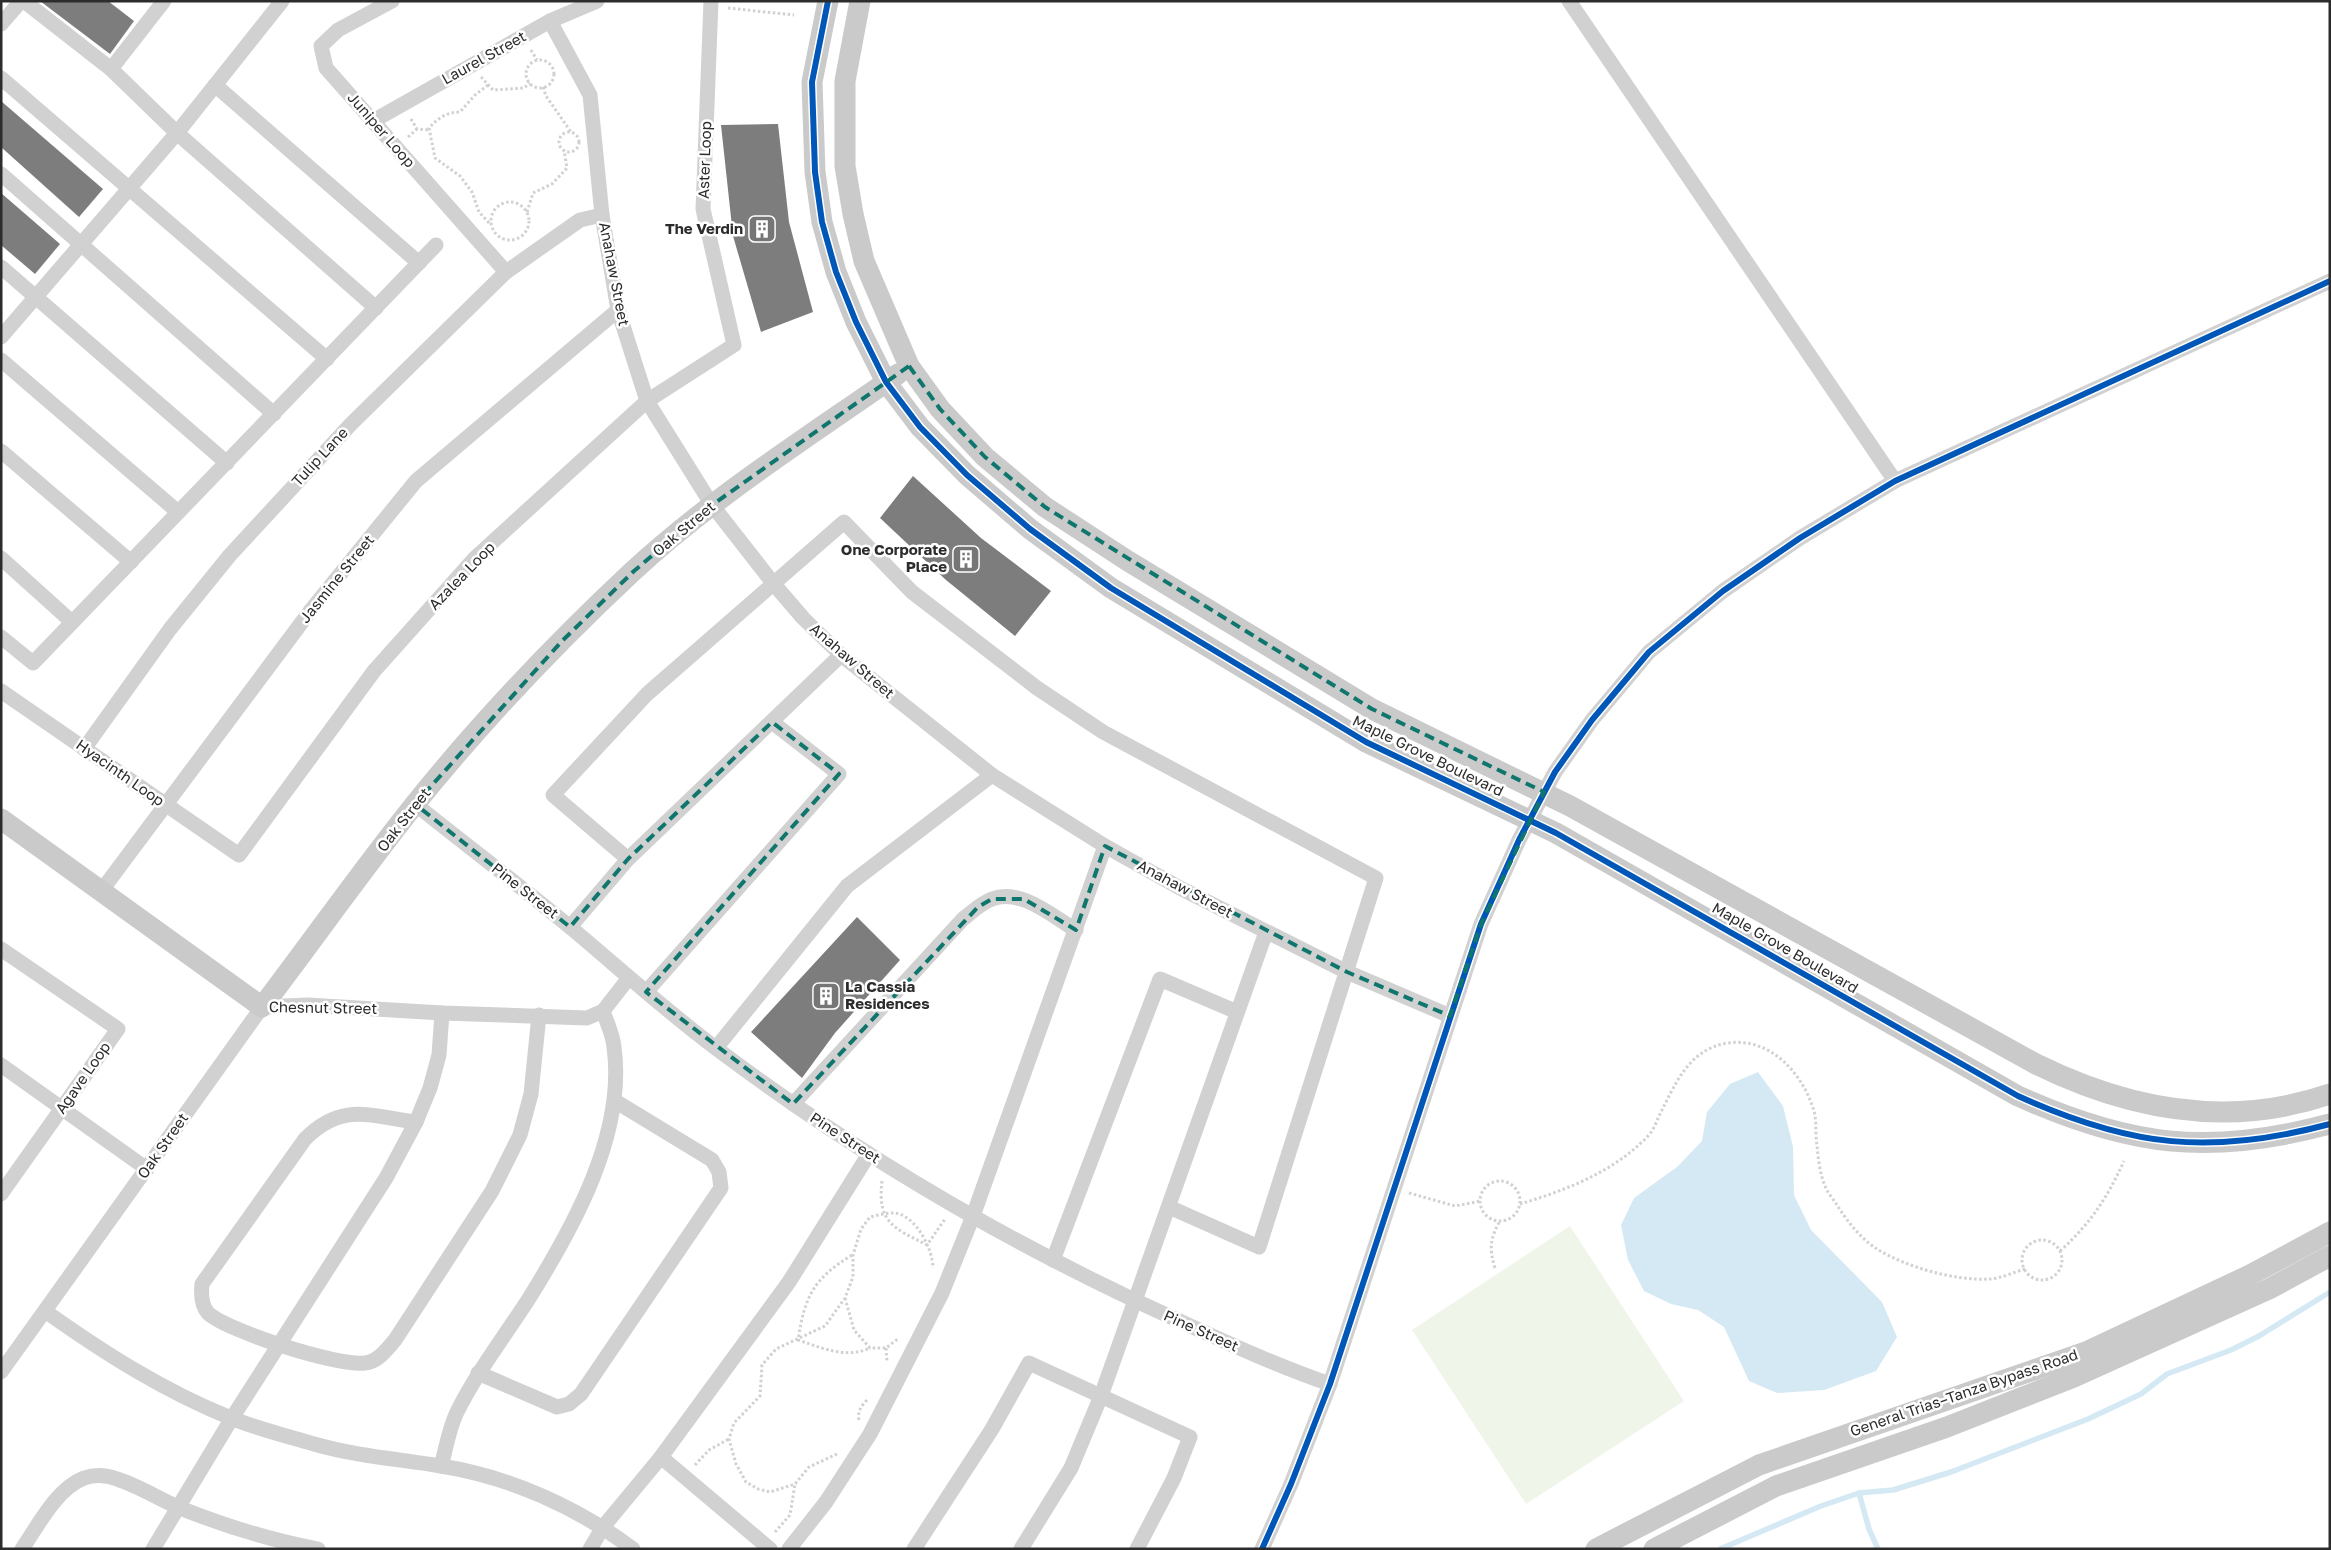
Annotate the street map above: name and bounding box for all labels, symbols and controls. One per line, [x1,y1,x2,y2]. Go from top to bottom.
street label: Laurel Street [438,27,529,88]
street label: Juniper Loop [344,88,419,171]
street label: Aster Loop [694,121,714,199]
building icon: The Verdin [747,214,777,244]
place label: The Verdin [665,219,743,237]
street label: Anahaw Street [596,220,634,327]
street label: Tulip Lane [287,423,351,489]
street label: Oak Street [648,497,718,560]
street label: Jasmine Street [295,531,377,626]
street label: Azalea Loop [424,538,498,613]
place label: One Corporate Place [841,540,947,575]
building icon: One Corporate Place [951,544,981,574]
street label: Anahaw Street [807,619,898,702]
street label: Maple Grove Boulevard [1350,711,1507,800]
street label: Hyacinth Loop [73,735,168,809]
street label: Oak Street [373,784,434,855]
street label: Anahaw Street [1135,855,1236,921]
street label: Pine Street [489,859,563,922]
street label: Maple Grove Boulevard [1709,898,1862,996]
place label: La Cassia Residences [845,977,930,1012]
building icon: La Cassia Residences [811,981,841,1011]
street label: Chesnut Street [269,997,377,1017]
street label: Agave Loop [51,1038,113,1117]
street label: Pine Street [807,1108,884,1166]
street label: Oak Street [133,1109,191,1182]
street label: Pine Street [1161,1306,1242,1355]
street label: General Trias–Tanza Bypass Road [1847,1345,2080,1440]

